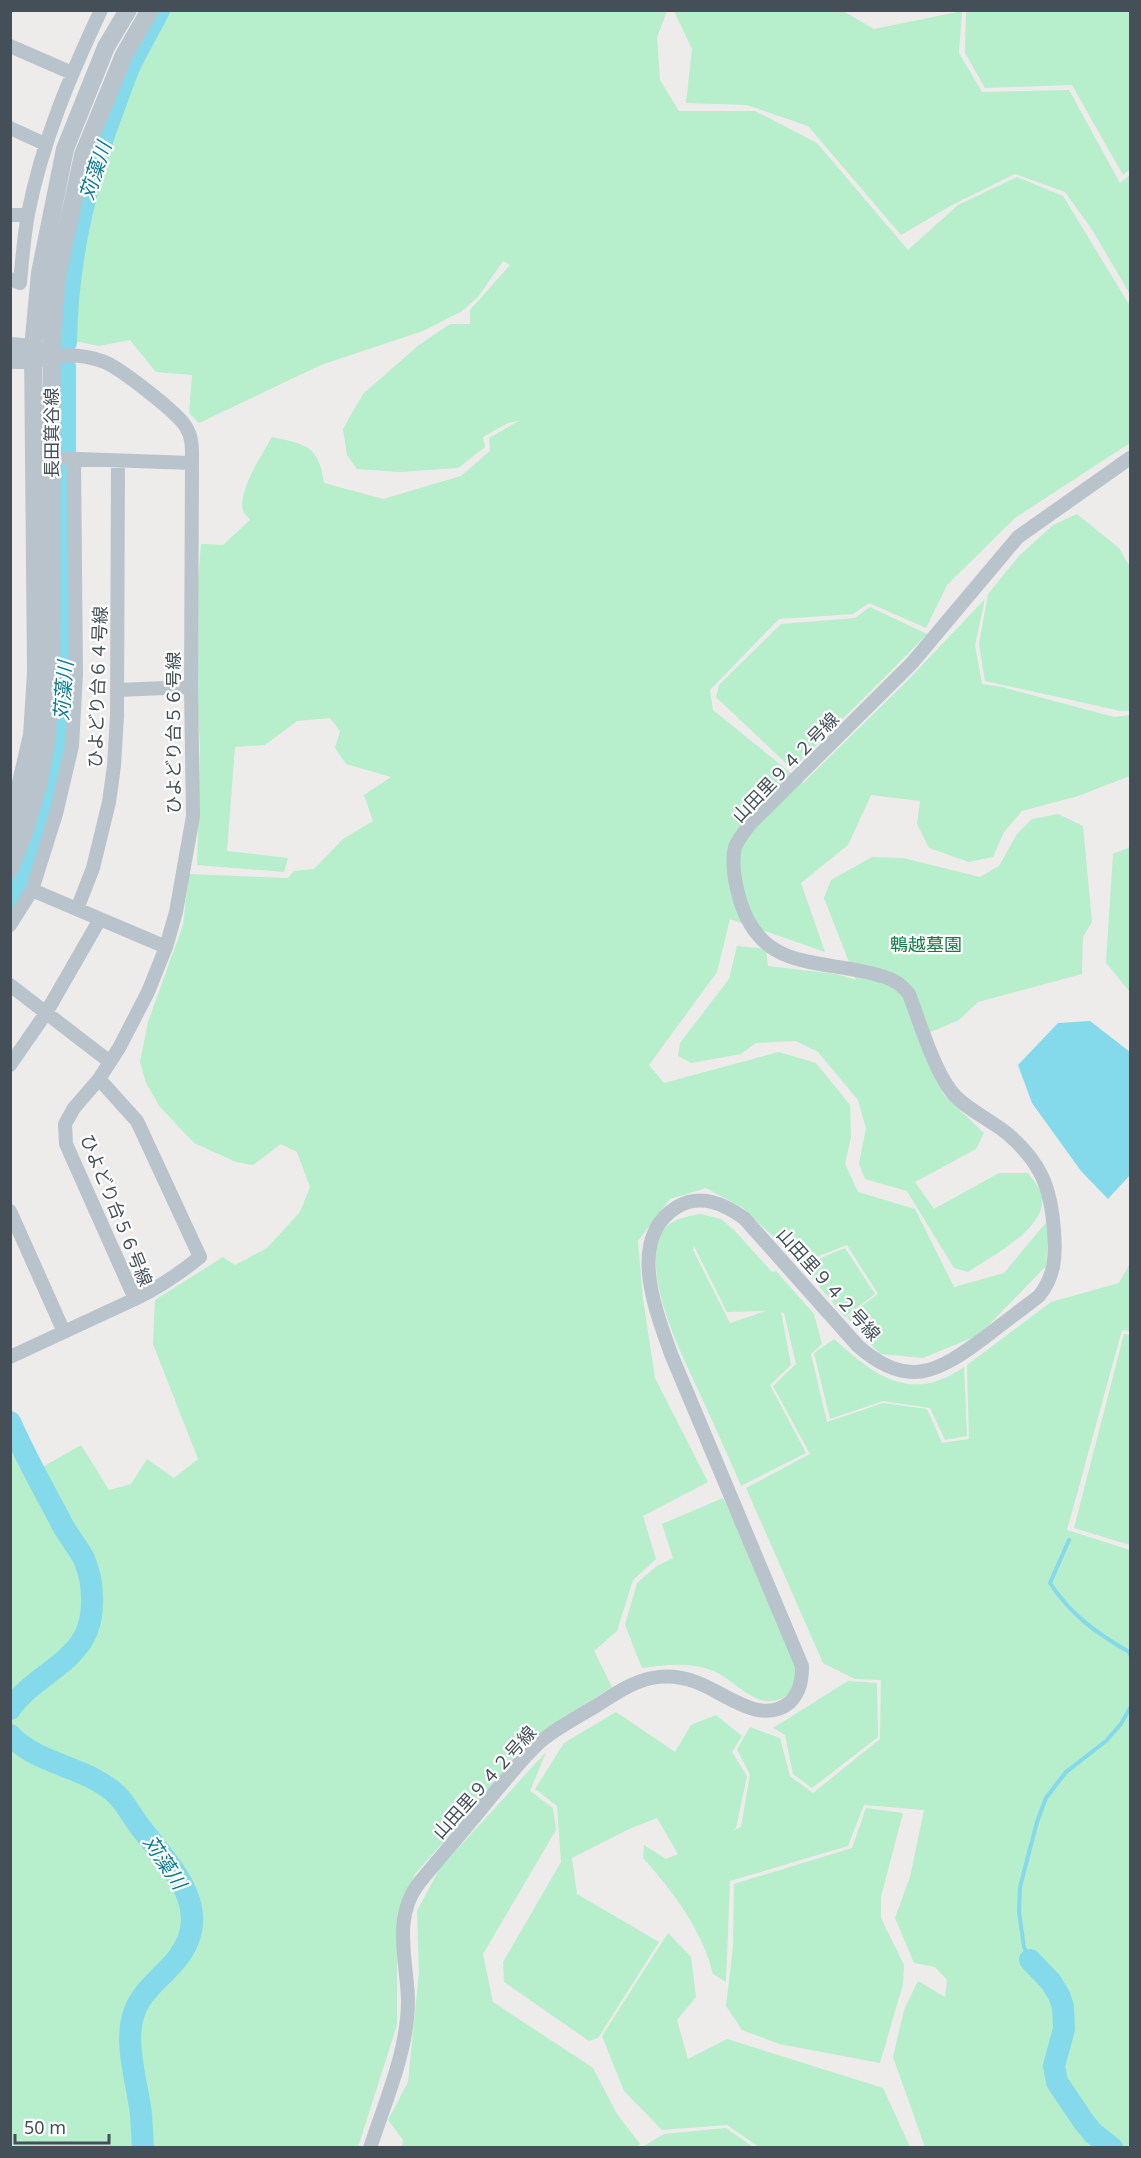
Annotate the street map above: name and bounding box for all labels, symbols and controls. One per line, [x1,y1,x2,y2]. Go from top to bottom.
water label: 苅藻川 [73,136,118,204]
street label: 長田箕谷線 [39,388,63,478]
street label: ひよどり台６４号線 [82,606,112,768]
street label: ひよどり台５６号線 [161,652,185,814]
water label: 苅藻川 [47,658,79,722]
street label: 山田里９４２号線 [726,707,844,827]
park label: 鵯越墓園 [890,932,962,956]
street label: ひよどり台５６号線 [76,1130,158,1290]
street label: 山田里９４２号線 [772,1222,886,1346]
street label: 山田里９４２号線 [427,1720,541,1844]
water label: 苅藻川 [137,1830,194,1896]
scale bar [15,2107,110,2145]
text: 50 m [24,2115,66,2139]

